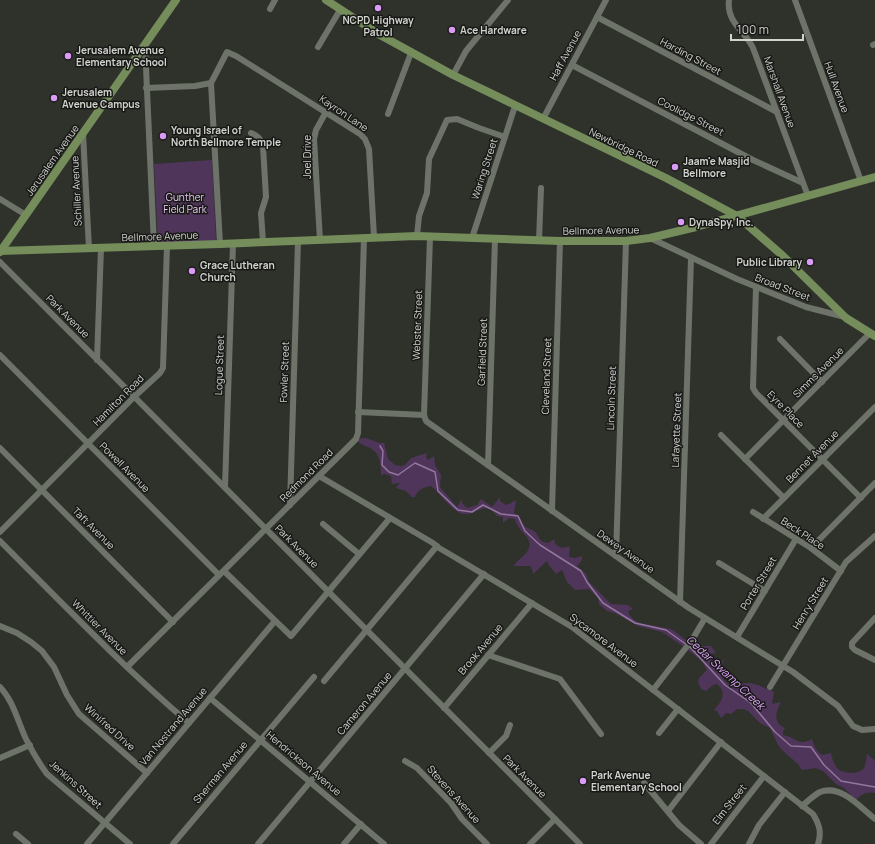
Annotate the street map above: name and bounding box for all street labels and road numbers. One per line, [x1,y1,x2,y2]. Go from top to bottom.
street label: Haff Avenue [546,27,584,83]
street label: Harding Street [658,34,724,78]
street label: Marshall Avenue [761,54,799,130]
street label: Hull Avenue [821,59,853,115]
street label: Kayron Lane [317,91,371,135]
street label: Coolidge Street [655,93,727,139]
street label: Jerusalem Avenue [22,122,82,198]
street label: Newbridge Road [587,124,661,170]
street label: Joel Drive [300,135,314,179]
street label: Waring Street [468,137,500,201]
street label: Schiller Avenue [67,155,85,226]
street label: Bellmore Avenue [563,222,640,238]
street label: Bellmore Avenue [121,228,199,244]
street label: Broad Street [753,270,813,304]
street label: Webster Street [409,290,425,360]
street label: Park Avenue [43,291,93,341]
street label: Garfield Street [474,318,490,386]
street label: Logue Street [211,335,227,395]
street label: Cleveland Street [538,337,554,415]
street label: Fowler Street [276,341,292,403]
street label: Simms Avenue [789,343,847,401]
street label: Lincoln Street [603,366,619,430]
street label: Hamilton Road [89,371,147,429]
street label: Eyre Place [764,387,808,431]
street label: Lafayette Street [668,392,684,468]
street label: Bennet Avenue [782,426,842,486]
street label: Powell Avenue [97,439,153,495]
street label: Redmond Road [276,445,336,505]
street label: Taft Avenue [70,504,118,552]
street label: Beck Place [778,514,828,552]
street label: Park Avenue [272,521,322,571]
street label: Dewey Avenue [595,526,658,576]
street label: Porter Street [737,554,779,612]
street label: Henry Street [789,574,831,632]
street label: Whittier Avenue [69,596,131,658]
street label: Sycamore Avenue [567,610,641,670]
street label: Brook Avenue [454,620,506,678]
street label: Cameron Avenue [333,668,395,738]
street label: Van Nostrand Avenue [136,684,210,768]
street label: Winifred Drive [82,700,139,754]
street label: Hendrickson Avenue [263,727,345,799]
street label: Sherman Avenue [190,738,250,806]
street label: Park Avenue [500,751,550,801]
street label: Jenkins Street [47,757,105,811]
street label: Stevens Avenue [424,762,484,826]
street label: Elm Street [709,781,749,827]

